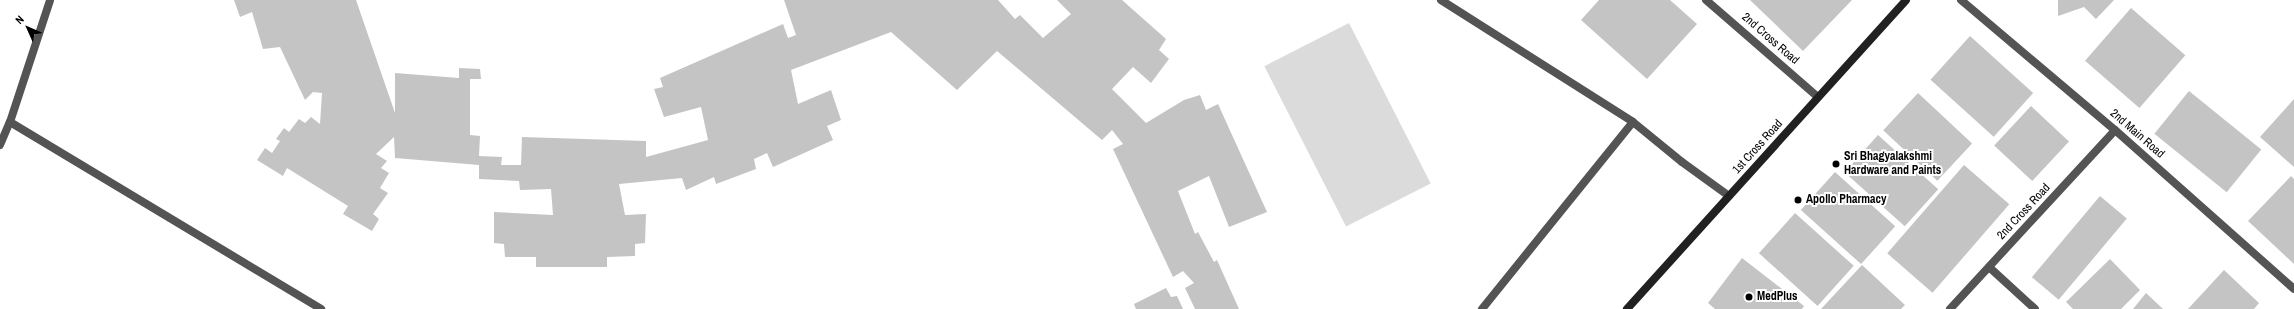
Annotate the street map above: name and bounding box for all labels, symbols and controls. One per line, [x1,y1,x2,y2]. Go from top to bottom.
north arrow [8,8,48,48]
street label: 2nd Cross Road [1738,10,1802,68]
text: N [12,12,27,27]
street label: 2nd Main Road [2107,106,2167,162]
street label: 1st Cross Road [1730,117,1786,177]
place label: Sri Bhagyalakshmi Hardware and Paints [1844,150,1941,178]
marker: Sri Bhagyalakshmi Hardware and Paints [1831,159,1841,169]
street label: 2nd Cross Road [1994,181,2054,243]
place label: Apollo Pharmacy [1806,193,1886,207]
marker: Apollo Pharmacy [1793,195,1803,205]
place label: MedPlus [1757,290,1797,304]
marker: MedPlus [1744,292,1754,302]

